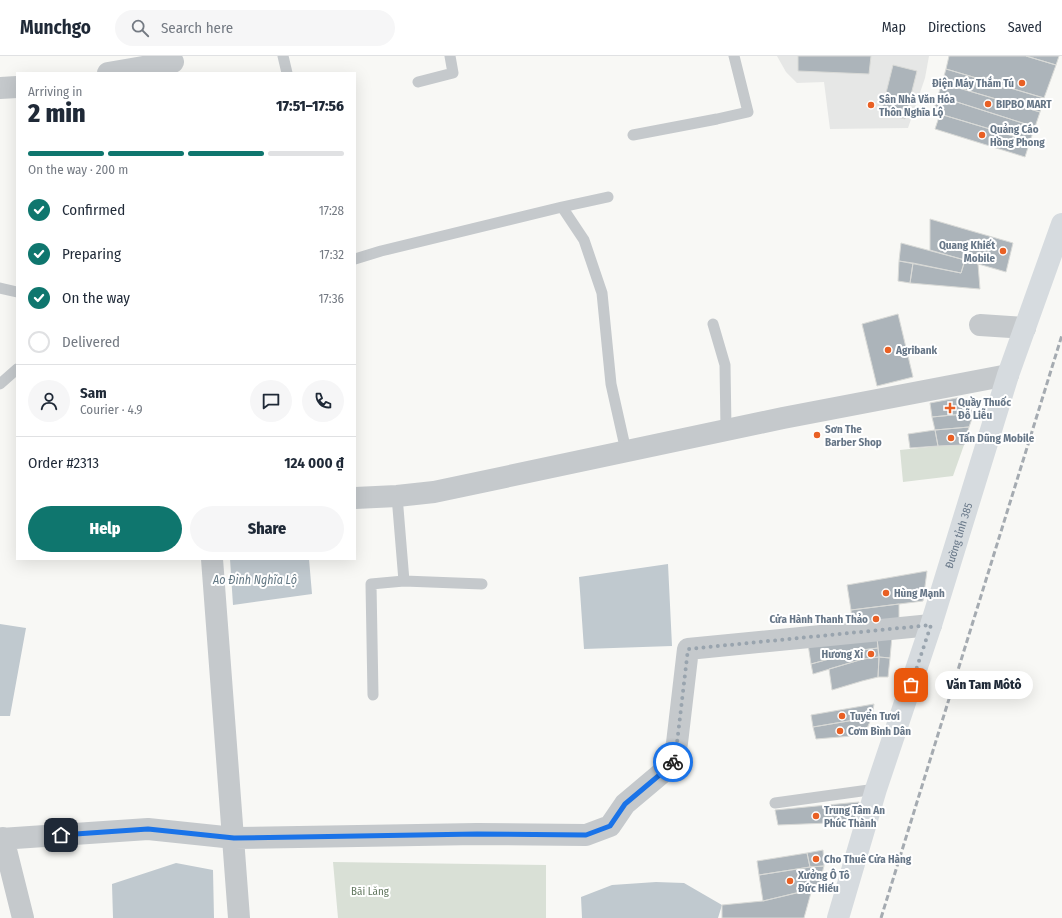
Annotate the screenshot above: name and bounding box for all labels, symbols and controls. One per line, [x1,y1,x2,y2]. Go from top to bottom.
search box [115,10,395,46]
text: Munchgo [20,16,91,39]
icon: search [129,17,151,39]
text: Search here [161,19,233,37]
text: Map [882,19,906,36]
text: Directions [928,19,986,36]
text: Saved [1008,19,1042,36]
place label: Điện Máy Thắm Tú [932,75,1014,90]
marker: Điện Máy Thắm Tú [1017,78,1027,88]
text: Arriving in [28,84,82,99]
place label: Sân Nhà Văn Hóa Thôn Nghĩa Lộ [879,93,956,119]
text: 17:51–17:56 [276,97,344,115]
text: 2 min [28,98,86,129]
place label: BIPBO MART [996,98,1052,111]
marker: BIPBO MART [983,99,993,109]
marker: Sân Nhà Văn Hóa Thôn Nghĩa Lộ [866,100,876,110]
place label: Quảng Cáo Hồng Phong [990,123,1045,149]
marker: Quảng Cáo Hồng Phong [977,130,987,140]
text: On the way · 200 m [28,162,128,177]
icon: check [28,199,50,221]
text: Confirmed [62,201,125,219]
text: 17:28 [319,203,344,218]
place label: Quang Khiết Mobile [939,239,995,265]
icon: check [28,243,50,265]
text: Preparing [62,245,121,263]
marker: Quang Khiết Mobile [998,246,1008,256]
text: 17:32 [319,247,344,262]
icon: check [28,287,50,309]
text: On the way [62,289,130,307]
text: 17:36 [318,291,344,306]
text: Delivered [62,333,120,351]
place label: Agribank [895,344,937,357]
marker: Agribank [883,345,893,355]
button: person [28,380,70,422]
button: chat [250,380,292,422]
button: phone [302,380,344,422]
text: Sam [80,384,107,402]
place label: Quầy Thuốc Đỗ Liễu [958,396,1011,422]
text: Courier · 4.9 [80,402,143,417]
marker: Quầy Thuốc Đỗ Liễu [945,403,955,413]
place label: Sơn The Barber Shop [825,423,882,449]
marker: Sơn The Barber Shop [812,430,822,440]
place label: Tấn Dũng Mobile [959,432,1035,445]
marker: Tấn Dũng Mobile [946,433,956,443]
text: Order #2313 [28,454,99,472]
text: 124 000 ₫ [284,454,344,472]
street label: Đường tỉnh 385 [942,501,975,570]
button: Help [28,506,182,552]
button: Share [190,506,344,552]
water label: Ao Đình Nghĩa Lộ [212,573,297,587]
place label: Hùng Mạnh [894,587,945,600]
marker: Hùng Mạnh [881,588,891,598]
place label: Cửa Hành Thanh Thảo [770,613,868,626]
marker: Cửa Hành Thanh Thảo [871,614,881,624]
place label: Hương Xì [822,648,863,661]
marker: Hương Xì [866,649,876,659]
pin [894,668,928,702]
callout: Văn Tam Môtô [935,671,1033,699]
icon: bag [900,674,922,696]
text: Văn Tam Môtô [947,677,1021,692]
place label: Tuyển Tươi [850,709,900,723]
marker: Tuyển Tươi [837,711,847,721]
place label: Cơm Bình Dân [848,725,911,738]
marker: Cơm Bình Dân [835,726,845,736]
courier [653,742,693,782]
icon: bike [662,751,684,773]
place label: Trung Tâm An Phúc Thành [824,804,885,830]
marker: Trung Tâm An Phúc Thành [811,811,821,821]
pin [44,818,78,852]
icon: home [50,824,72,846]
place label: Cho Thuê Cửa Hàng [824,853,912,866]
marker: Cho Thuê Cửa Hàng [811,854,821,864]
place label: Xưởng Ô Tô Đức Hiếu [797,868,850,895]
marker: Xưởng Ô Tô Đức Hiếu [785,876,795,886]
park label: Bãi Lăng [351,885,390,898]

